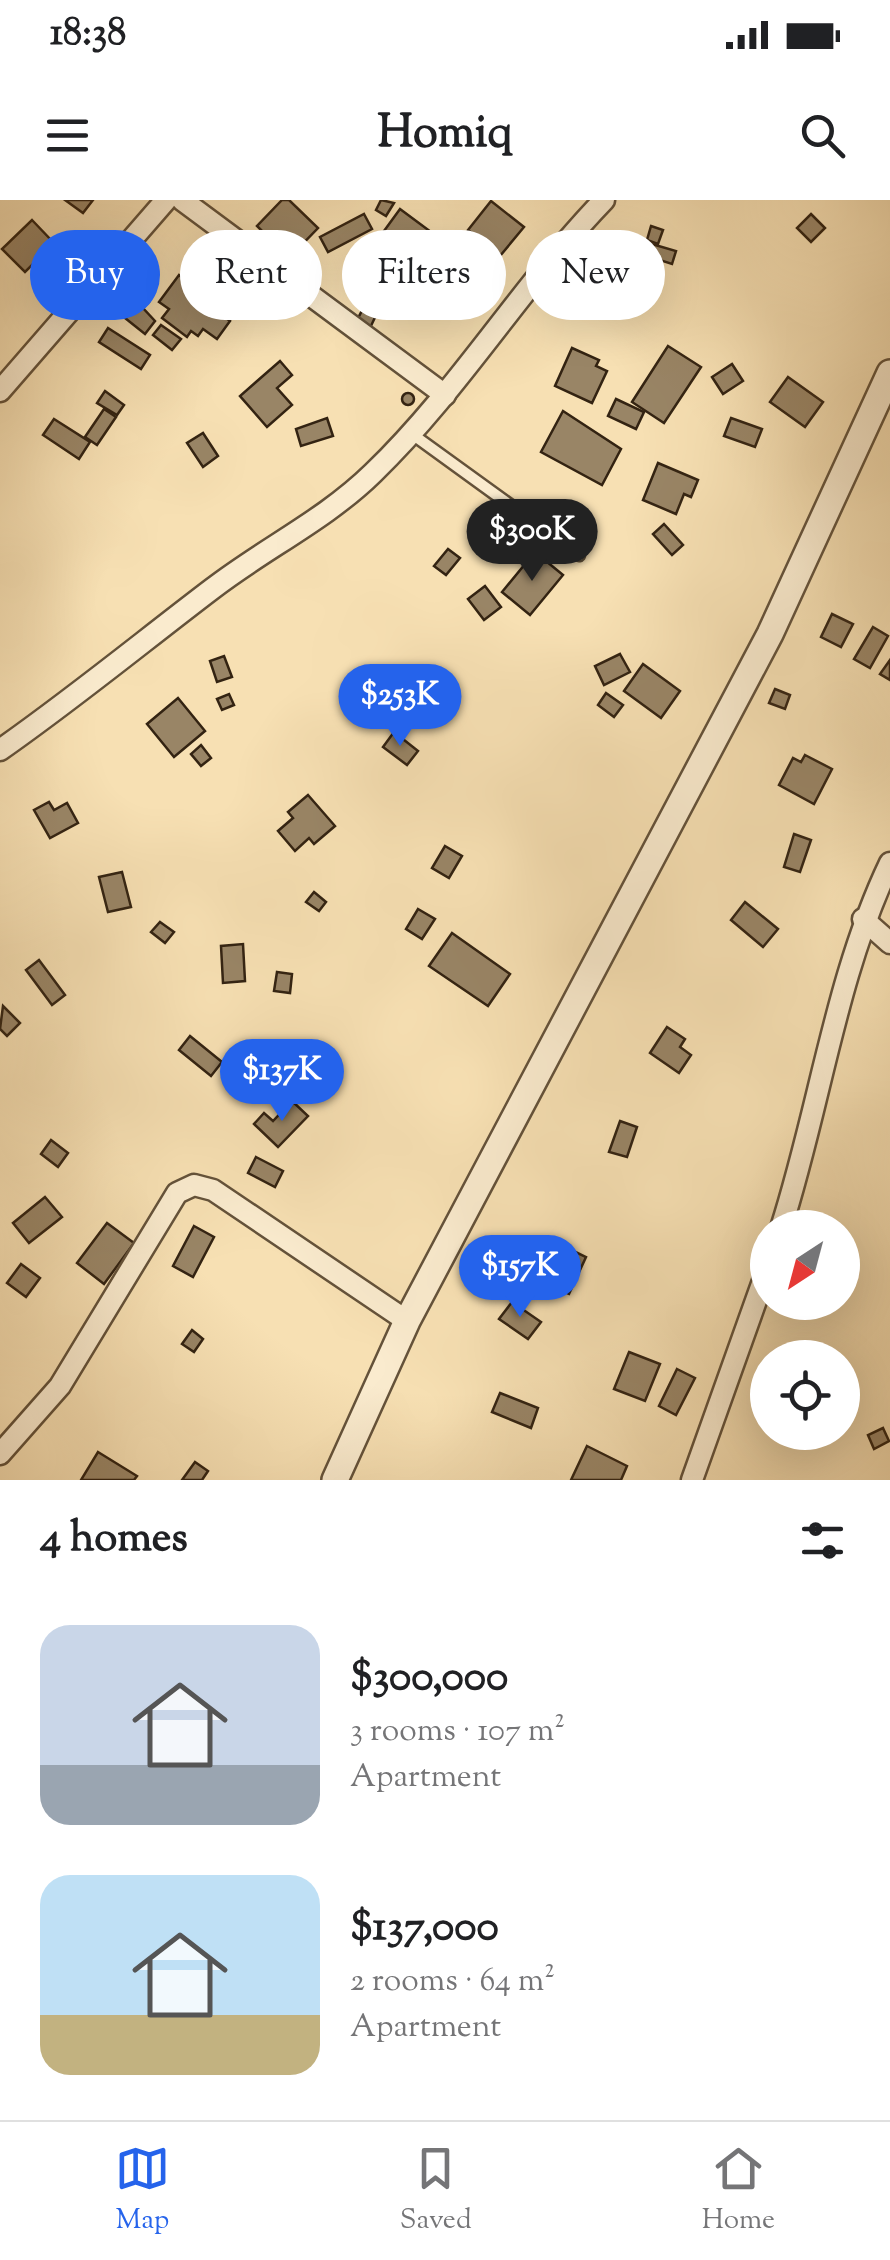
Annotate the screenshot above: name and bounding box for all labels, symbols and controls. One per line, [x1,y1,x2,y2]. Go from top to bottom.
text: 18:38 [50,8,126,62]
text: Homiq [377,103,513,168]
icon: menu [40,108,95,163]
icon: search [795,108,850,163]
chip: Buy [30,230,160,320]
chip: Rent [180,230,322,320]
chip: Filters [342,230,506,320]
chip: New [526,230,665,320]
pin: $300K [462,499,602,584]
text: $300K [489,508,575,554]
pin: $253K [330,664,470,749]
text: $253K [360,673,440,719]
pin: $137K [212,1039,352,1124]
text: $137K [242,1048,322,1094]
north arrow [750,1210,860,1320]
map controls [750,1210,860,1450]
pin: $157K [450,1235,590,1320]
text: $157K [481,1244,559,1290]
button: locate [750,1340,860,1450]
text: 4 homes [40,1510,188,1570]
icon: filters [795,1513,850,1568]
text: $300,000 [350,1649,508,1709]
icon: home [120,1665,240,1785]
text: 3 rooms · 107 m² [350,1709,565,1755]
text: Apartment [350,1755,501,1801]
text: $137,000 [350,1899,499,1959]
icon: home [120,1915,240,2035]
text: 2 rooms · 64 m² [350,1959,555,2005]
text: Apartment [350,2005,501,2051]
tab: Map [115,2141,170,2241]
tab: Saved [400,2141,472,2241]
tab: Home [702,2141,775,2241]

